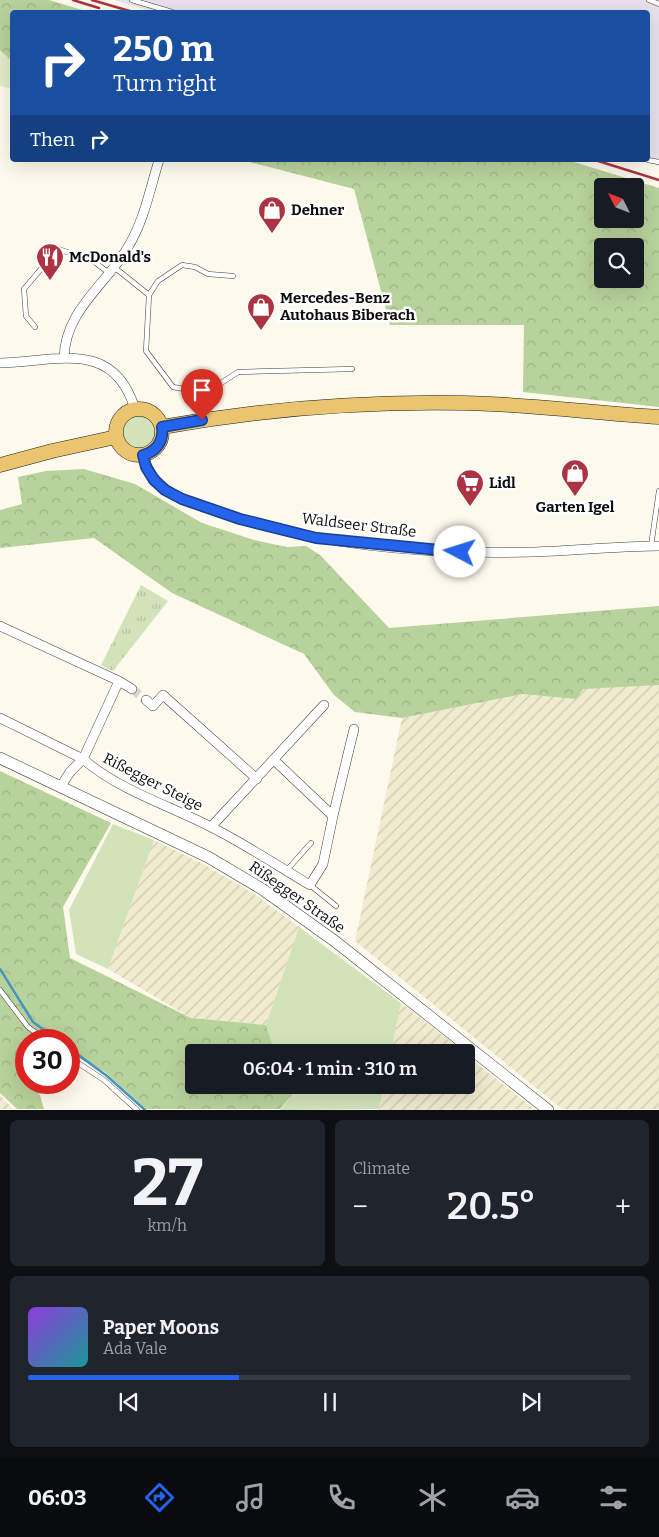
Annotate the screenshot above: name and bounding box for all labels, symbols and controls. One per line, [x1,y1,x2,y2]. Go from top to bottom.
text: 250 m [113,28,214,70]
icon: right [30,30,95,95]
text: Turn right [113,70,216,97]
icon: right [85,125,113,153]
text: Then [30,128,75,151]
north arrow [594,178,644,228]
map controls [594,178,644,288]
shop icon: Dehner [257,195,287,234]
place label: Dehner [291,201,344,219]
button: search [594,238,644,288]
restaurant icon: McDonald's [35,242,65,281]
place label: McDonald's [69,248,151,266]
place label: Mercedes-Benz Autohaus Biberach [280,289,416,324]
shop icon: Mercedes-Benz Autohaus Biberach [246,292,276,331]
pin [181,369,223,420]
icon: arrive [188,376,216,404]
shop icon: Garten Igel [560,458,590,497]
supermarket icon: Lidl [455,468,485,507]
place label: Lidl [489,474,516,492]
place label: Garten Igel [536,498,615,516]
street label: Waldseer Straße [301,509,417,541]
position arrow [433,525,485,577]
street label: Rißegger Steige [100,749,206,815]
street label: Rißegger Straße [246,857,348,937]
speed limit sign: 30 [15,1029,80,1094]
text: 06:04 · 1 min · 310 m [243,1057,417,1080]
text: 27 [132,1144,203,1222]
text: Climate [353,1159,410,1178]
text: 20.5° [447,1183,536,1229]
text: − [353,1190,368,1223]
text: + [615,1190,631,1223]
text: km/h [147,1216,187,1235]
text: Paper Moons [103,1316,219,1339]
text: Ada Vale [103,1339,167,1358]
icon: previous [115,1388,143,1416]
icon: pause [316,1388,344,1416]
icon: next [517,1388,545,1416]
icon: directions [142,1480,177,1515]
icon: music [233,1480,268,1515]
icon: phone [324,1480,359,1515]
icon: climate [415,1480,450,1515]
icon: car [505,1480,540,1515]
icon: filters [596,1480,631,1515]
text: 06:03 [28,1484,87,1511]

